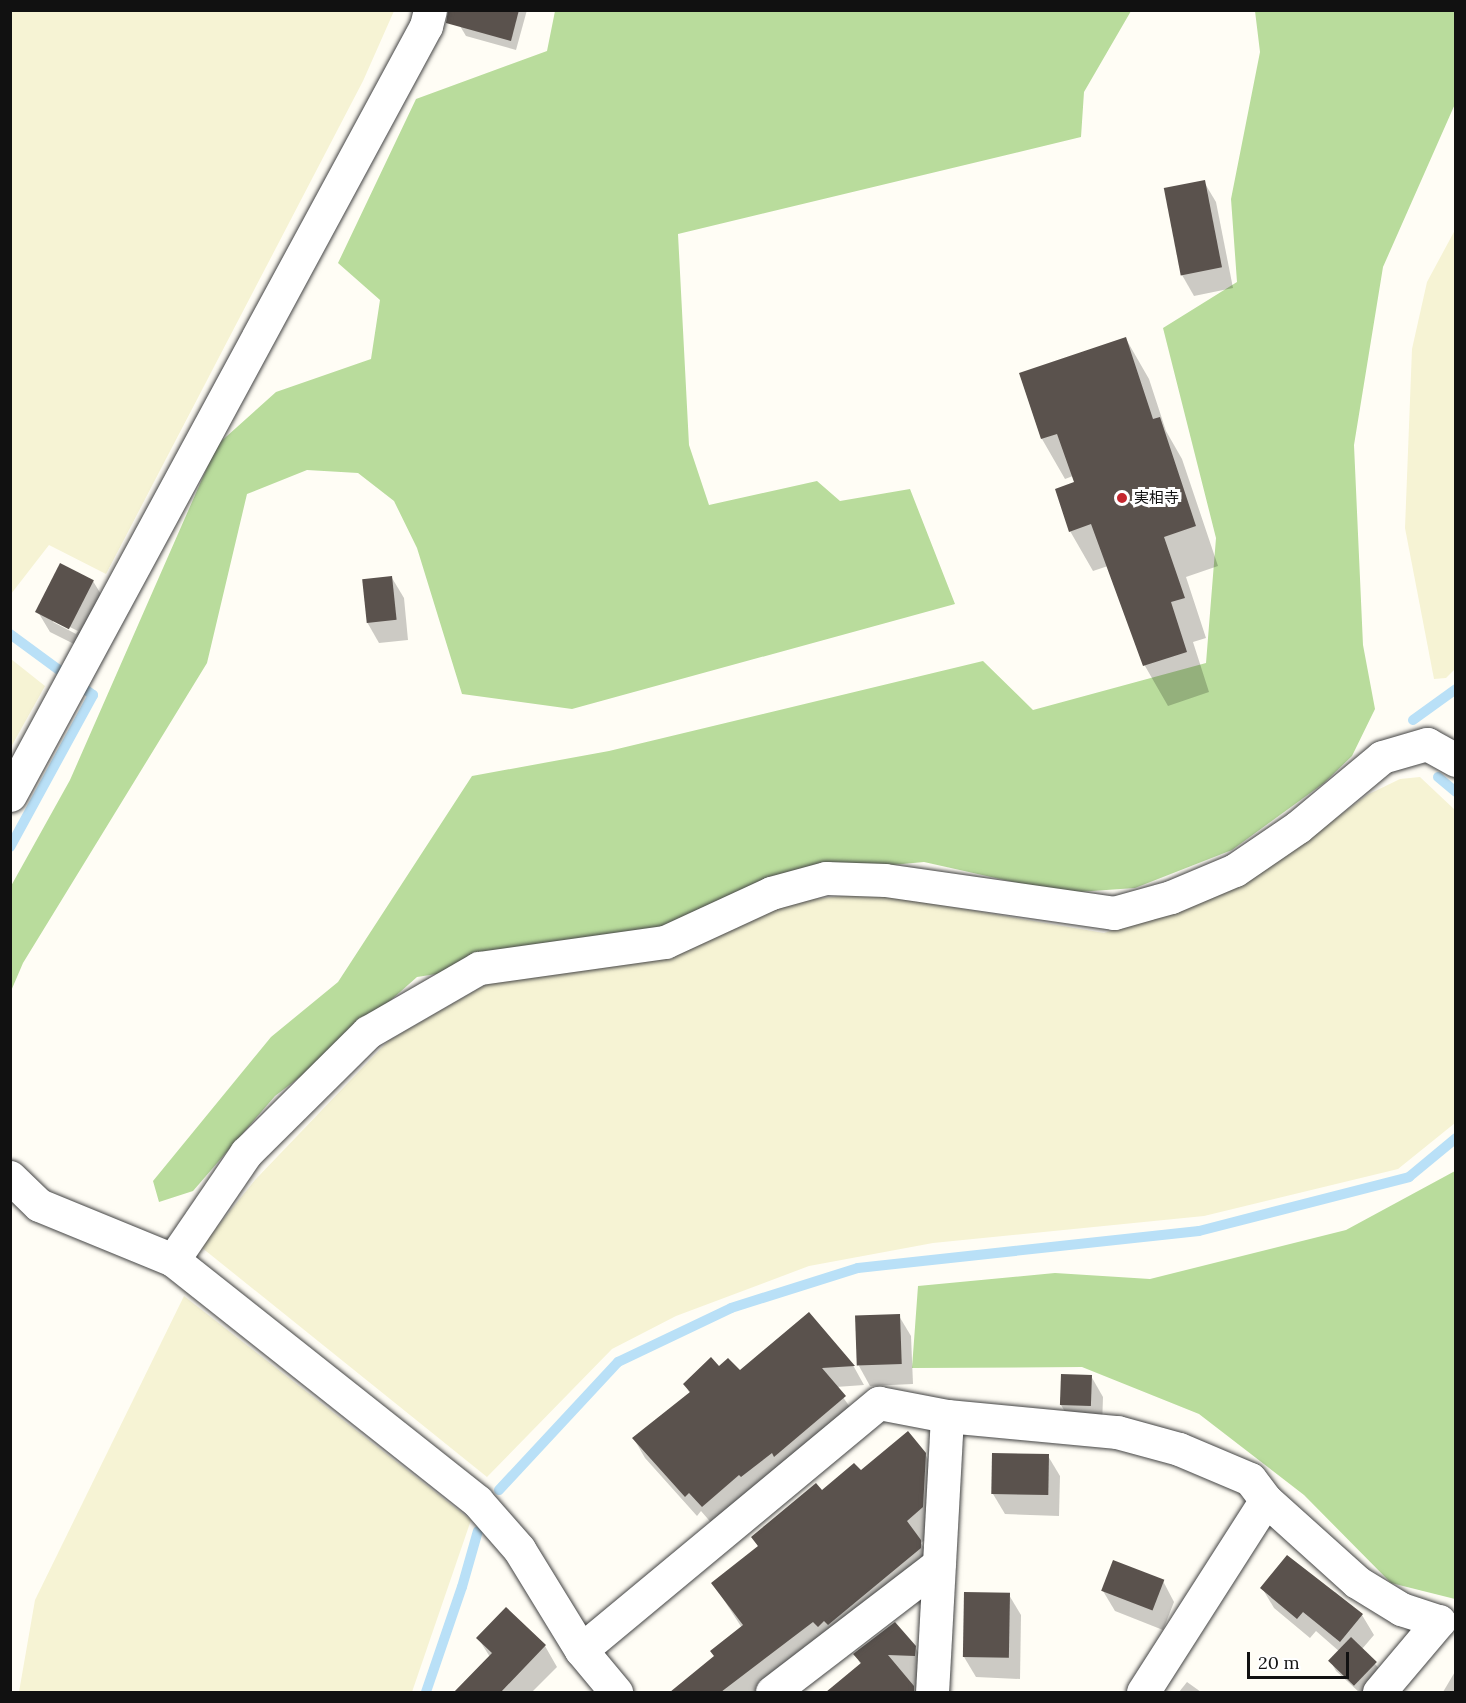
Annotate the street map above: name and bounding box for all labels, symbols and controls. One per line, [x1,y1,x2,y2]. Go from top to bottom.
place label: 実相寺 [1134,489,1179,507]
marker: 実相寺 [1115,491,1129,505]
scale bar [1250,1640,1352,1678]
text: 20 m [1258,1651,1300,1674]

